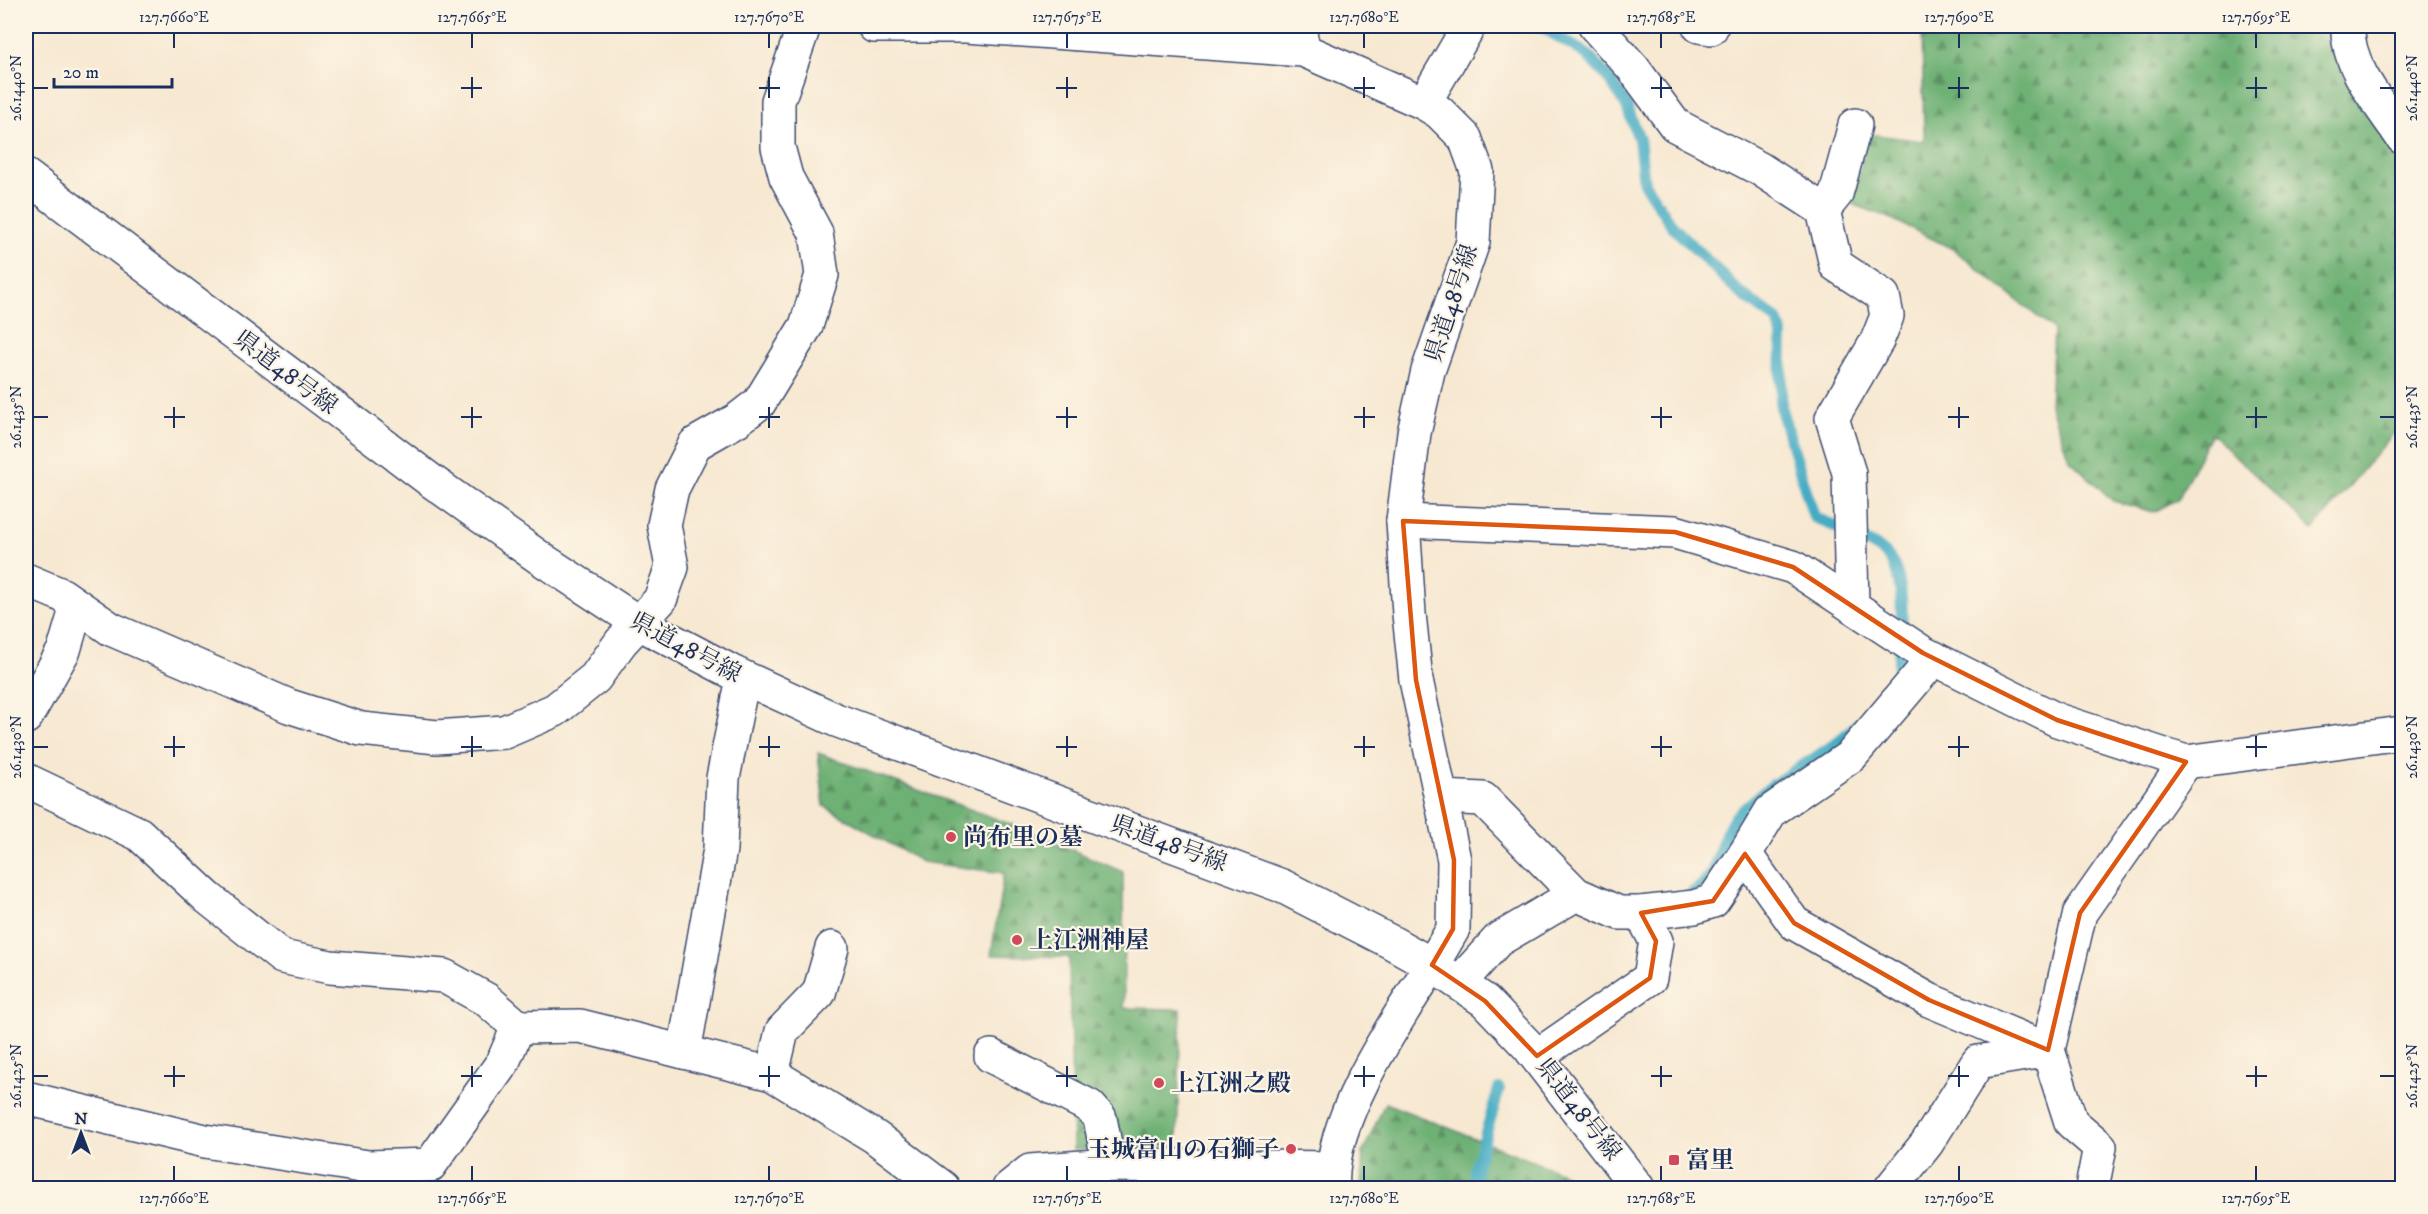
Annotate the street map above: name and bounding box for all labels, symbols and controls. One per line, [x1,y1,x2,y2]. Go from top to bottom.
text: 127.7660°E [139,8,209,27]
text: 127.7665°E [437,8,507,27]
text: 127.7670°E [734,8,804,27]
text: 127.7675°E [1032,8,1102,27]
text: 127.7680°E [1329,8,1399,27]
text: 127.7685°E [1626,8,1696,27]
text: 127.7690°E [1924,8,1994,27]
text: 127.7695°E [2221,8,2291,27]
scale bar [54,51,172,89]
text: 26.1440°N [7,55,26,121]
text: 26.1440°N [2403,55,2422,121]
text: 20 m [63,62,99,84]
street label: 県道48号線 [1419,241,1485,366]
street label: 県道48号線 [228,324,343,421]
text: 26.1435°N [7,385,26,449]
text: 26.1435°N [2403,385,2422,449]
street label: 県道48号線 [625,606,746,690]
text: 26.1430°N [7,715,26,779]
text: 26.1430°N [2403,715,2422,779]
street label: 県道48号線 [1106,809,1231,879]
place label: 尚布里の墓 [963,823,1083,853]
marker: 尚布里の墓 [944,830,958,844]
place label: 上江洲神屋 [1029,926,1149,956]
marker: 上江洲神屋 [1010,933,1024,947]
text: 26.1425°N [7,1044,26,1108]
text: 26.1425°N [2403,1044,2422,1108]
street label: 県道48号線 [1529,1052,1628,1167]
place label: 上江洲之殿 [1171,1069,1291,1099]
marker: 上江洲之殿 [1152,1076,1166,1090]
north arrow [51,1103,111,1163]
text: N [74,1109,88,1129]
place label: 玉城富山の石獅子 [1087,1135,1279,1165]
marker: 玉城富山の石獅子 [1284,1142,1298,1156]
place label: 富里 [1686,1146,1734,1176]
marker: 富里 [1667,1153,1681,1167]
text: 127.7660°E [139,1189,209,1208]
text: 127.7665°E [437,1189,507,1208]
text: 127.7670°E [734,1189,804,1208]
text: 127.7675°E [1032,1189,1102,1208]
text: 127.7680°E [1329,1189,1399,1208]
text: 127.7685°E [1626,1189,1696,1208]
text: 127.7690°E [1924,1189,1994,1208]
text: 127.7695°E [2221,1189,2291,1208]

